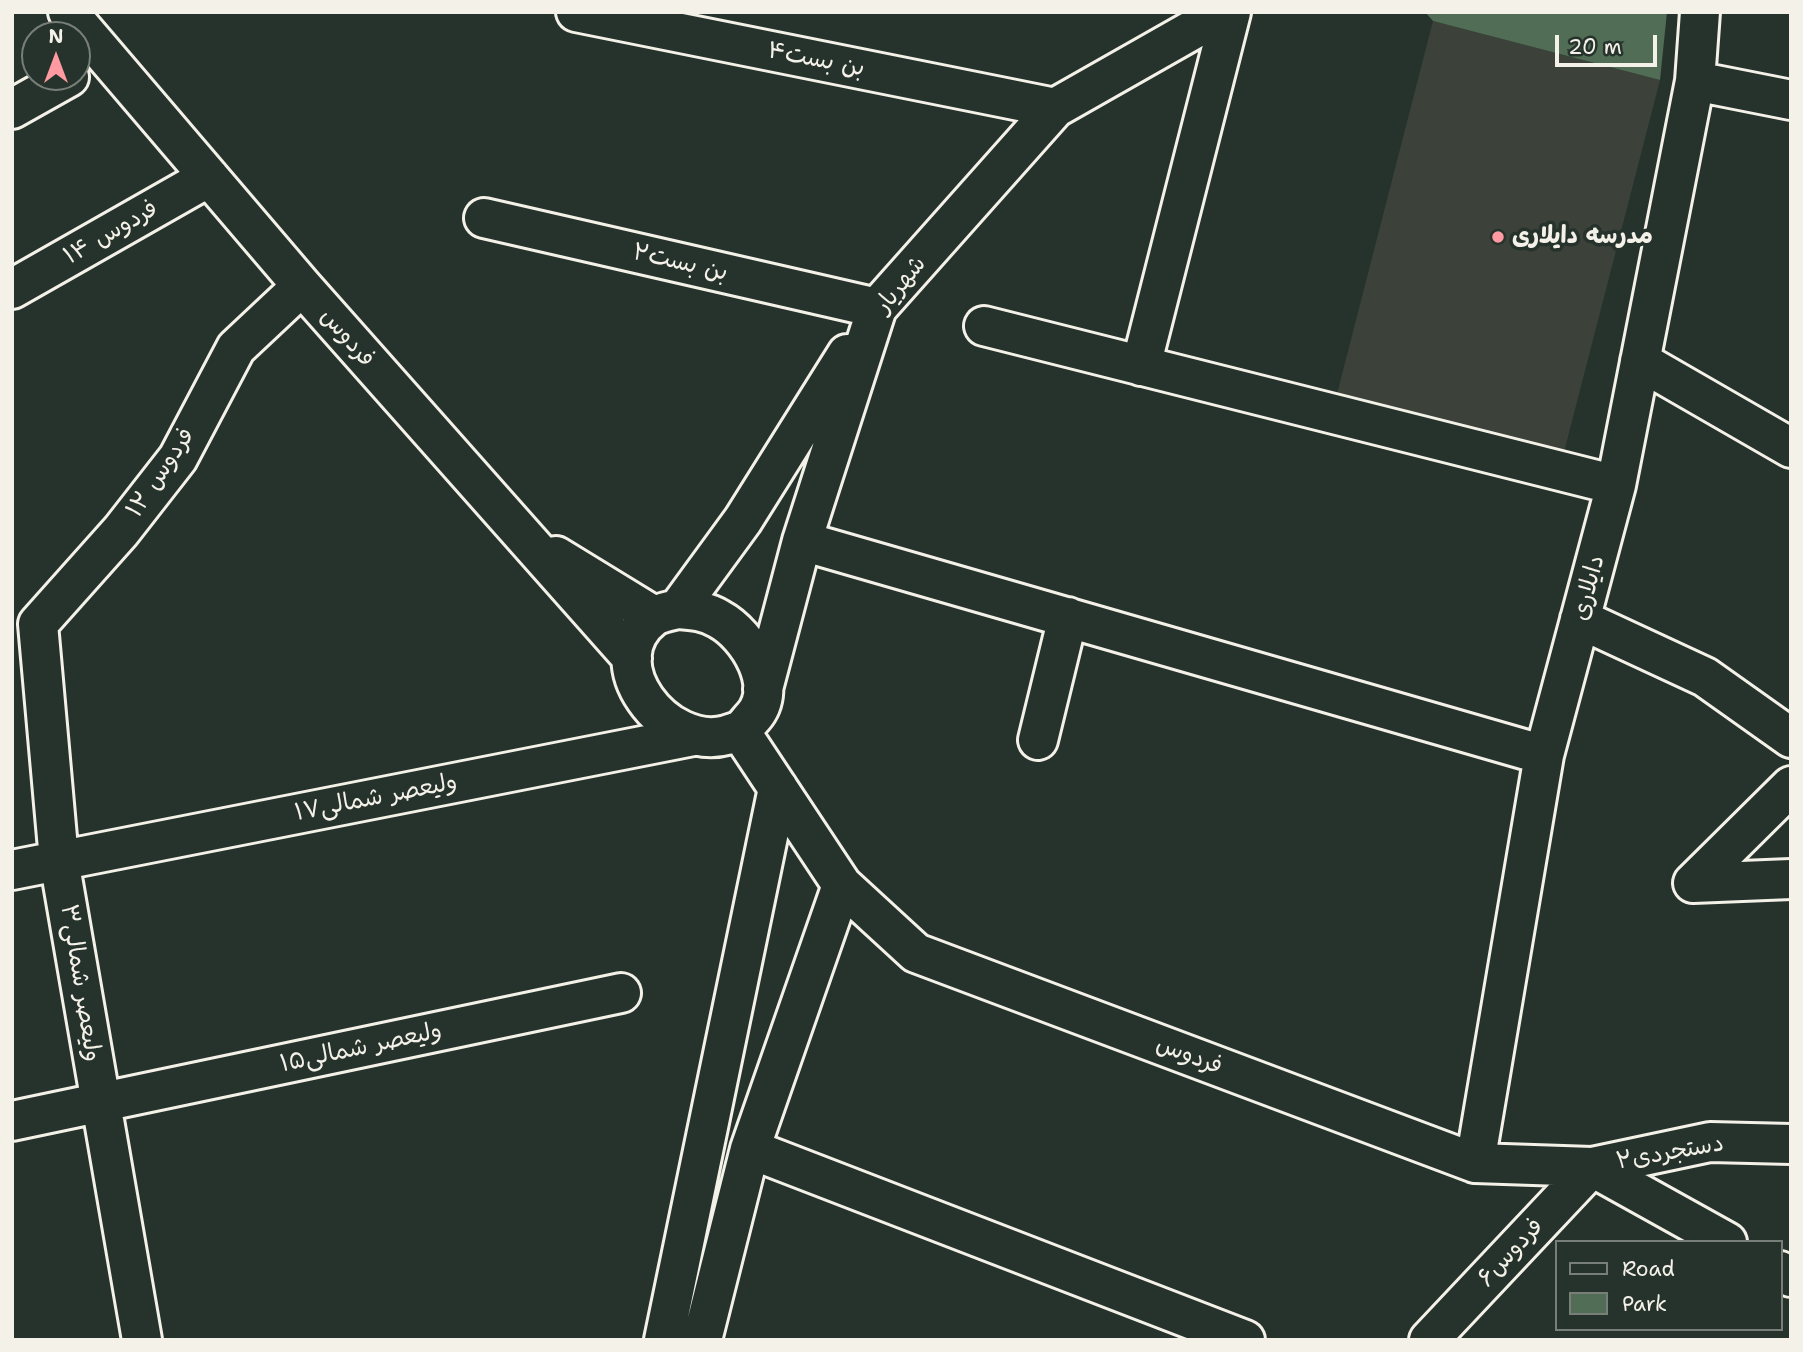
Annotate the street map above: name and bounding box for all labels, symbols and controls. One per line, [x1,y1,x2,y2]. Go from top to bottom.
north arrow [21,21,91,91]
scale bar [1558,21,1660,65]
text: N [48,24,64,49]
text: 20 m [1568,33,1622,61]
street label: بن بست۴ [765,36,867,84]
street label: فردوس ۱۴ [59,195,163,271]
place label: مدرسه دایلاری [1512,223,1653,251]
marker: مدرسه دایلاری [1490,229,1506,245]
street label: بن بست۲ [630,238,730,288]
street label: شهریار [869,251,933,319]
street label: فردوس [314,303,380,373]
street label: فردوس ۱۲ [121,423,201,523]
street label: دایلاری [1566,552,1612,624]
street label: ولیعصر شمالی۱۷ [292,768,460,828]
street label: ولیعصر شمالی۳ [53,902,107,1064]
street label: ولیعصر شمالی۱۵ [278,1017,444,1079]
street label: فردوس [1152,1030,1226,1082]
street label: دستجردی۲ [1614,1129,1726,1177]
street label: فردوس۶ [1472,1213,1550,1293]
legend [1554,1240,1782,1331]
text: Road [1622,1255,1675,1283]
text: Park [1622,1290,1667,1318]

